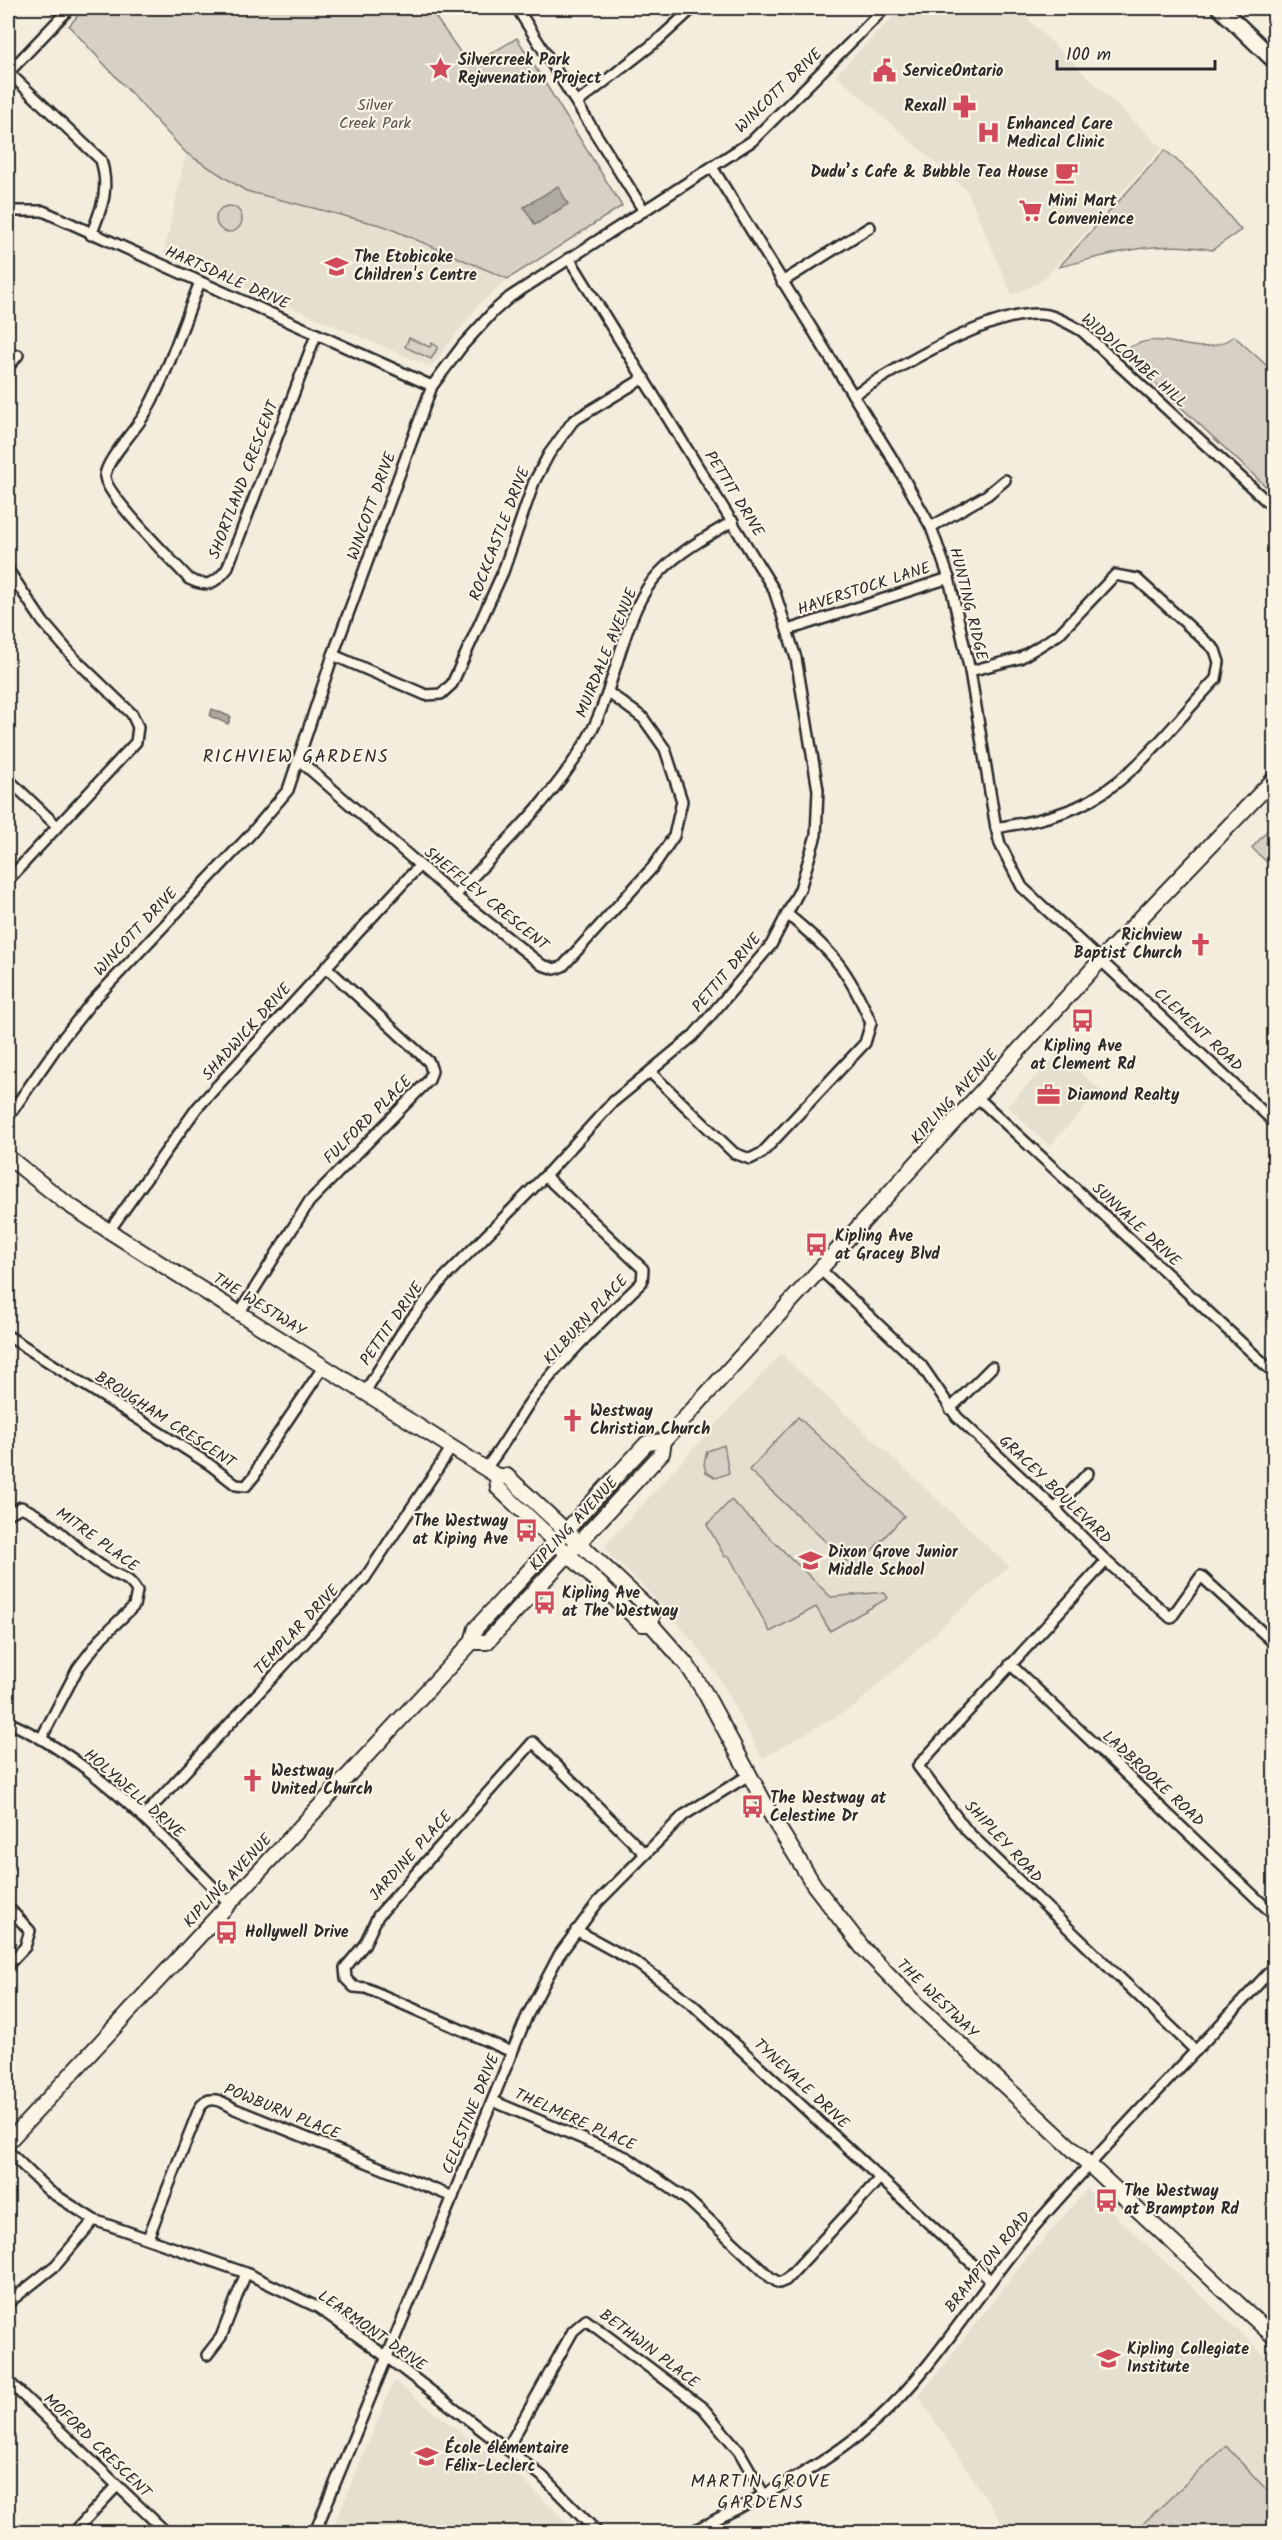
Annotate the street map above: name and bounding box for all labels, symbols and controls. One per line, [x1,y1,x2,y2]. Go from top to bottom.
scale bar [1057,33,1214,71]
text: 100 m [1066,41,1111,70]
street label: WINCOTT DRIVE [729,42,829,139]
place label: Silvercreek Park Rejuvenation Project [458,48,602,91]
place icon: Silvercreek Park Rejuvenation Project [427,56,453,82]
public building icon: ServiceOntario [872,58,898,84]
place label: ServiceOntario [903,59,1003,84]
park label: Silver Creek Park [339,93,412,136]
pharmacy icon: Rexall [951,93,977,119]
place label: Rexall [904,94,947,119]
place label: Enhanced Care Medical Clinic [1007,112,1113,155]
hospital icon: Enhanced Care Medical Clinic [976,120,1002,146]
cafe icon: Dudu’s Cafe & Bubble Tea House [1053,159,1079,185]
place label: Dudu’s Cafe & Bubble Tea House [810,160,1048,185]
place label: Mini Mart Convenience [1048,189,1134,232]
supermarket icon: Mini Mart Convenience [1017,197,1043,223]
street label: HARTSDALE DRIVE [161,239,294,317]
place label: The Etobicoke Children's Centre [354,245,477,288]
school or university icon: The Etobicoke Children's Centre [323,253,349,279]
street label: WIDDICOMBE HILL [1075,308,1193,414]
street label: SHORTLAND CRESCENT [202,396,286,563]
street label: PETTIT DRIVE [698,446,771,543]
street label: WINCOTT DRIVE [341,448,403,564]
street label: ROCKCASTLE DRIVE [463,463,537,605]
street label: HUNTING RIDGE [942,545,994,664]
street label: HAVERSTOCK LANE [794,555,934,622]
street label: MUIRDALE AVENUE [569,584,645,722]
district label: RICHVIEW GARDENS [203,743,389,772]
street label: SHEFFLEY CRESCENT [418,841,555,958]
street label: WINCOTT DRIVE [88,881,184,982]
place label: Richview Baptist Church [1074,923,1183,966]
street label: PETTIT DRIVE [686,927,768,1018]
church icon: Richview Baptist Church [1187,931,1213,957]
street label: SHADWICK DRIVE [196,977,298,1087]
street label: CLEMENT ROAD [1148,982,1248,1078]
bus stop icon: Kipling Ave at Clement Rd [1070,1008,1096,1034]
place label: Kipling Ave at Clement Rd [1031,1034,1136,1077]
street label: KIPLING AVENUE [905,1043,1005,1150]
street label: FULFORD PLACE [318,1069,419,1170]
office icon: Diamond Realty [1036,1082,1062,1108]
place label: Diamond Realty [1067,1083,1180,1108]
street label: SUNVALE DRIVE [1086,1177,1187,1273]
place label: Kipling Ave at Gracey Blvd [835,1224,940,1267]
bus stop icon: Kipling Ave at Gracey Blvd [804,1232,830,1258]
street label: THE WESTWAY [208,1266,311,1344]
street label: KILBURN PLACE [537,1269,635,1371]
street label: PETTIT DRIVE [354,1276,431,1371]
street label: BROUGHAM CRESCENT [90,1365,241,1476]
place label: Westway Christian Church [590,1399,710,1442]
church icon: Westway Christian Church [559,1407,585,1433]
street label: GRACEY BOULEVARD [993,1429,1117,1551]
street label: KIPLING AVENUE [524,1471,625,1577]
street label: MITRE PLACE [50,1501,144,1579]
place label: The Westway at Kiping Ave [413,1509,509,1552]
bus stop icon: The Westway at Kiping Ave [513,1517,539,1543]
place label: Dixon Grove Junior Middle School [828,1540,959,1583]
school or university icon: Dixon Grove Junior Middle School [797,1548,823,1574]
street label: TEMPLAR DRIVE [248,1579,346,1681]
place label: Kipling Ave at The Westway [562,1581,679,1624]
bus stop icon: Kipling Ave at The Westway [531,1589,557,1615]
street label: LADBROOKE ROAD [1096,1725,1210,1833]
street label: HOLYWELL DRIVE [78,1743,190,1845]
place label: Westway United Church [271,1759,373,1802]
church icon: Westway United Church [240,1767,266,1793]
place label: The Westway at Celestine Dr [770,1786,887,1829]
bus stop icon: The Westway at Celestine Dr [739,1794,765,1820]
street label: SHIPLEY ROAD [958,1795,1048,1889]
street label: JARDINE PLACE [363,1805,459,1907]
street label: KIPLING AVENUE [178,1828,279,1934]
bus stop icon: Hollywell Drive [214,1919,240,1945]
place label: Hollywell Drive [245,1920,349,1945]
street label: THE WESTWAY [890,1953,984,2045]
street label: TYNEVALE DRIVE [747,2033,855,2136]
street label: CELESTINE DRIVE [435,2049,507,2178]
street label: POWBURN PLACE [220,2077,345,2147]
street label: THELMERE PLACE [510,2082,640,2158]
place label: The Westway at Brampton Rd [1124,2179,1239,2222]
bus stop icon: The Westway at Brampton Rd [1093,2187,1119,2213]
street label: BRAMPTON ROAD [939,2205,1037,2319]
street label: LEARMONT DRIVE [312,2284,432,2378]
street label: BETHWIN PLACE [594,2303,705,2395]
place label: Kipling Collegiate Institute [1127,2337,1249,2380]
school or university icon: Kipling Collegiate Institute [1096,2345,1122,2371]
street label: MOFORD CRESCENT [37,2388,158,2505]
place label: École élémentaire Félix-Leclerc [445,2436,569,2479]
school or university icon: École élémentaire Félix-Leclerc [414,2444,440,2470]
district label: MARTIN GROVE GARDENS [691,2468,831,2518]

